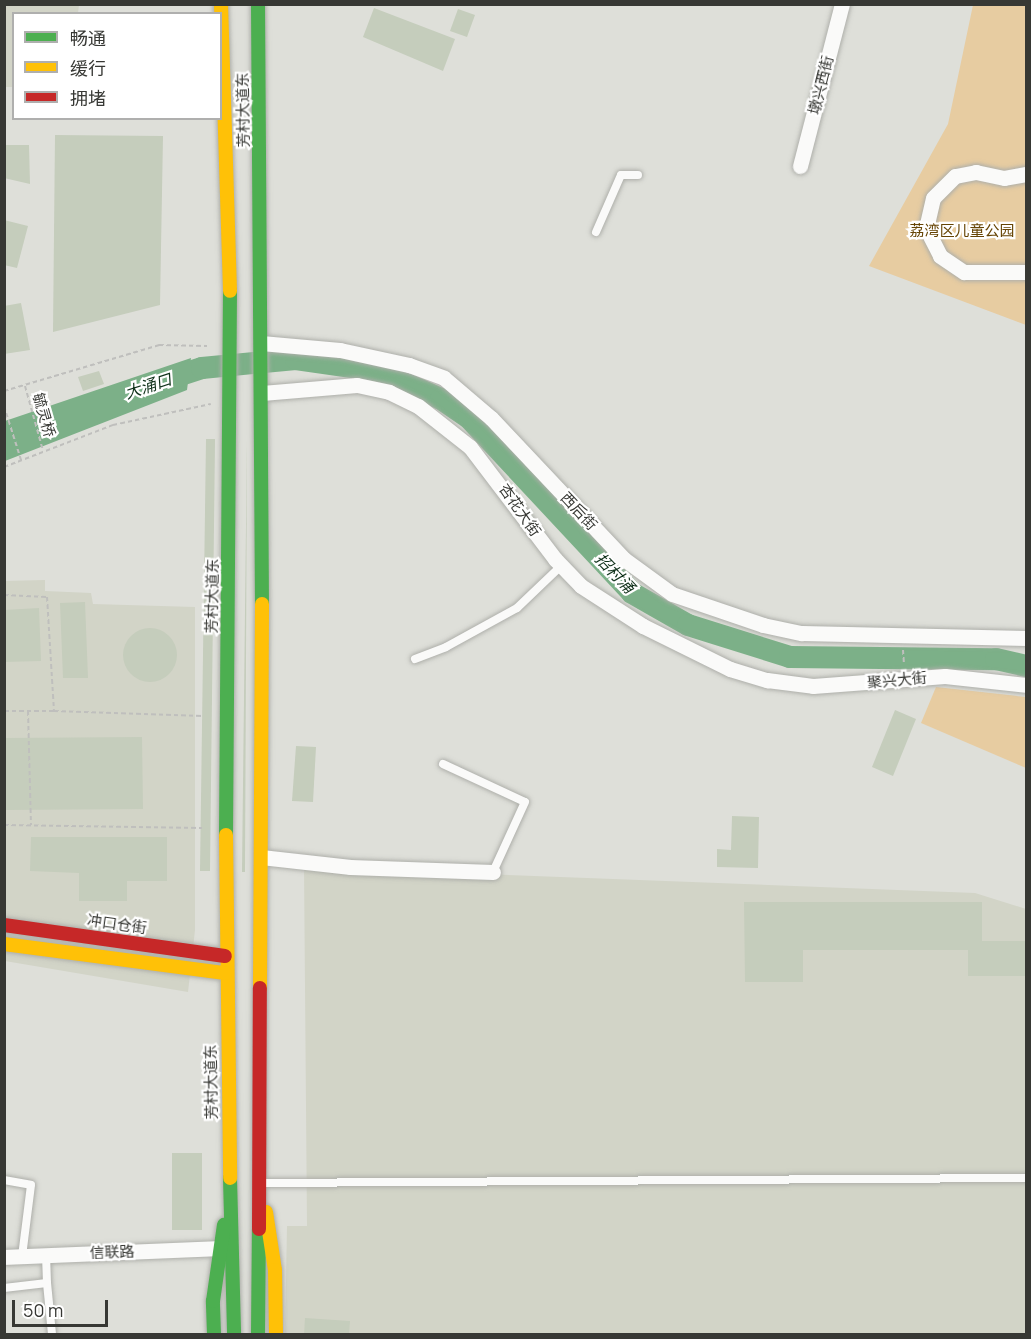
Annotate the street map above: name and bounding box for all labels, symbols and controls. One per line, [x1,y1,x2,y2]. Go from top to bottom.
legend [12,12,222,120]
text: 畅通 [70,26,106,50]
street label: 墩兴西街 [805,54,837,116]
text: 缓行 [70,56,106,80]
street label: 芳村大道东 [233,72,253,148]
text: 拥堵 [70,86,106,110]
park label: 荔湾区儿童公园 [910,222,1014,240]
water label: 大涌口 [122,369,174,403]
street label: 毓灵桥 [29,391,59,439]
street label: 杏花大街 [495,480,545,540]
street label: 西后街 [557,488,601,534]
water label: 招村涌 [591,549,639,597]
street label: 芳村大道东 [202,558,222,634]
street label: 聚兴大街 [866,668,928,692]
street label: 冲口仓街 [86,911,148,937]
street label: 芳村大道东 [201,1044,221,1120]
street label: 信联路 [89,1242,135,1262]
scale bar [15,1288,111,1326]
text: 50 m [23,1298,63,1322]

